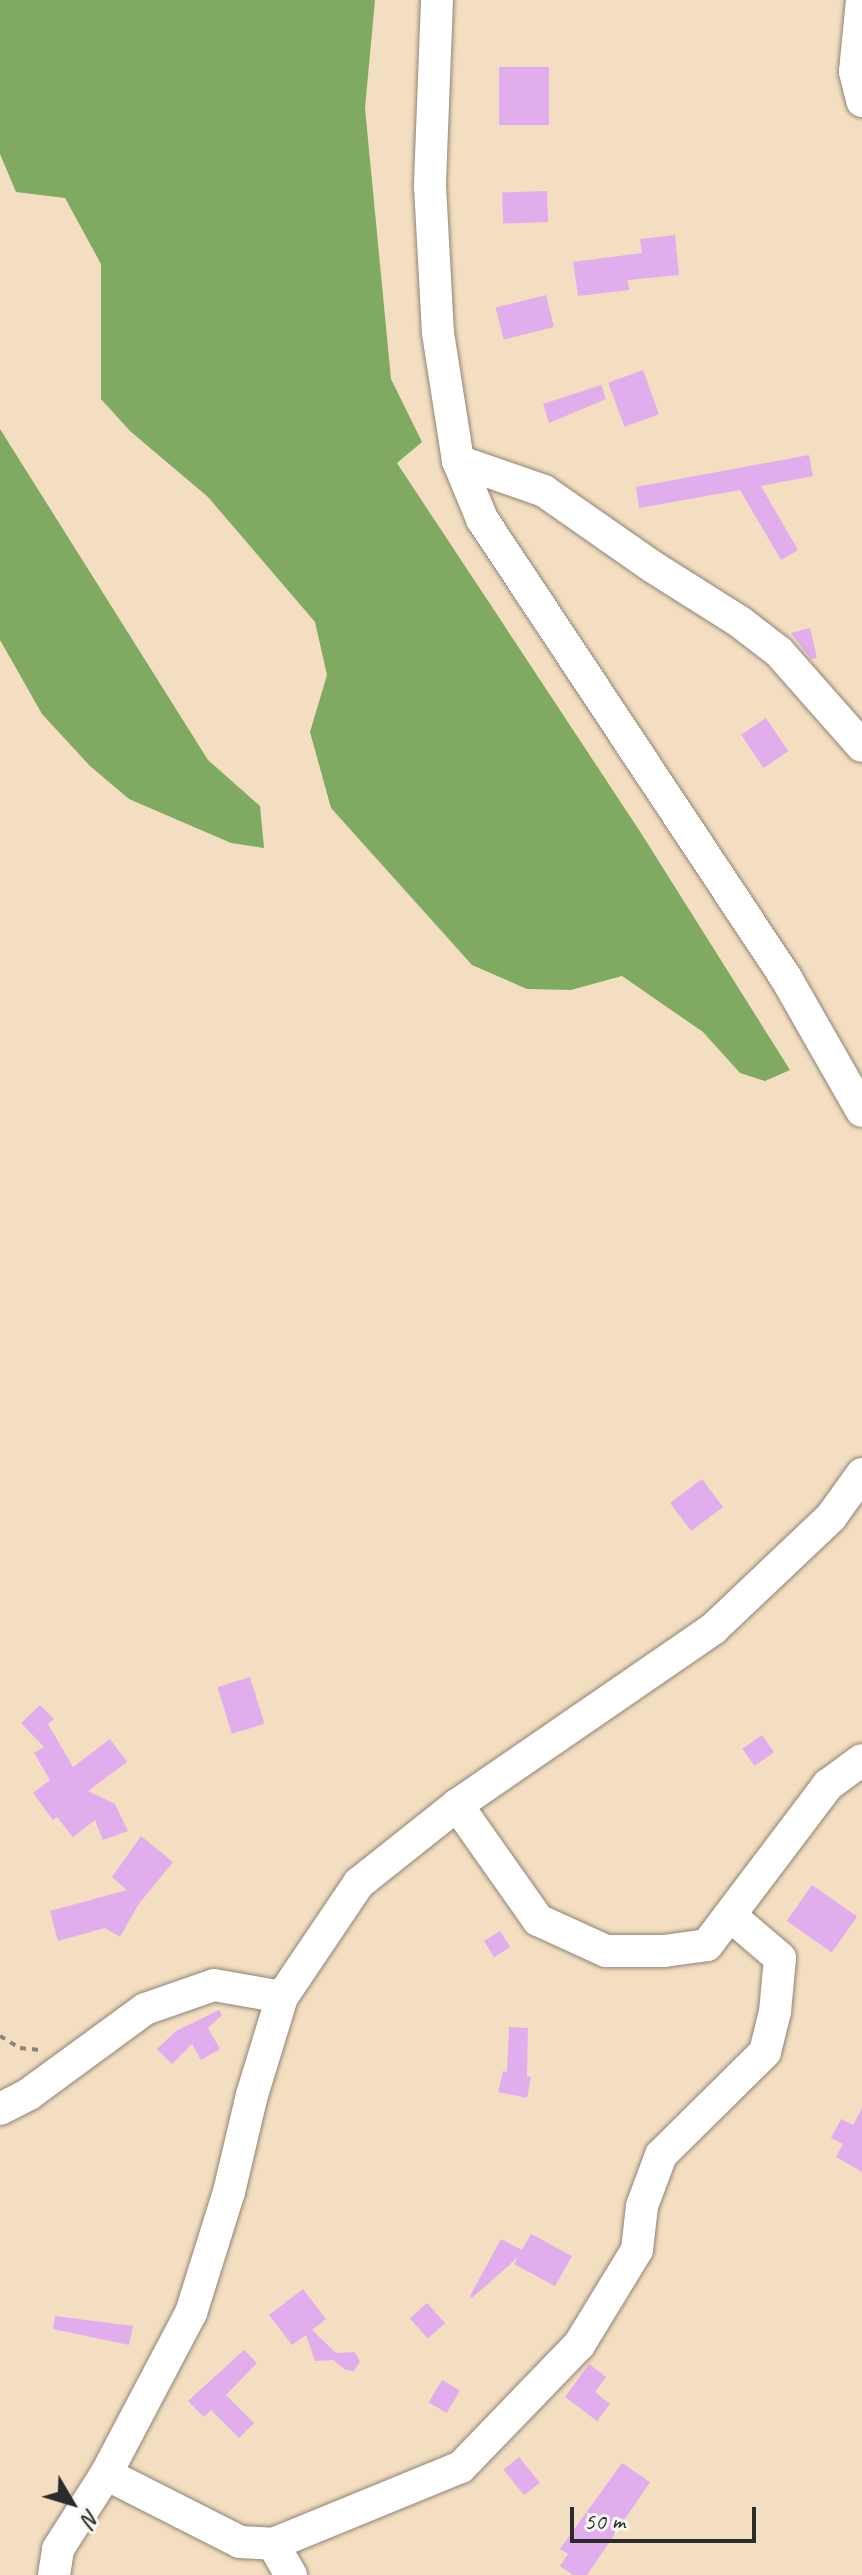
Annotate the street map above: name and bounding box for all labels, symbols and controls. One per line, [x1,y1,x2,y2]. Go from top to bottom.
north arrow [32,2463,112,2543]
scale bar [574,2491,760,2541]
text: N [76,2504,106,2532]
text: 50 m [584,2506,625,2536]

